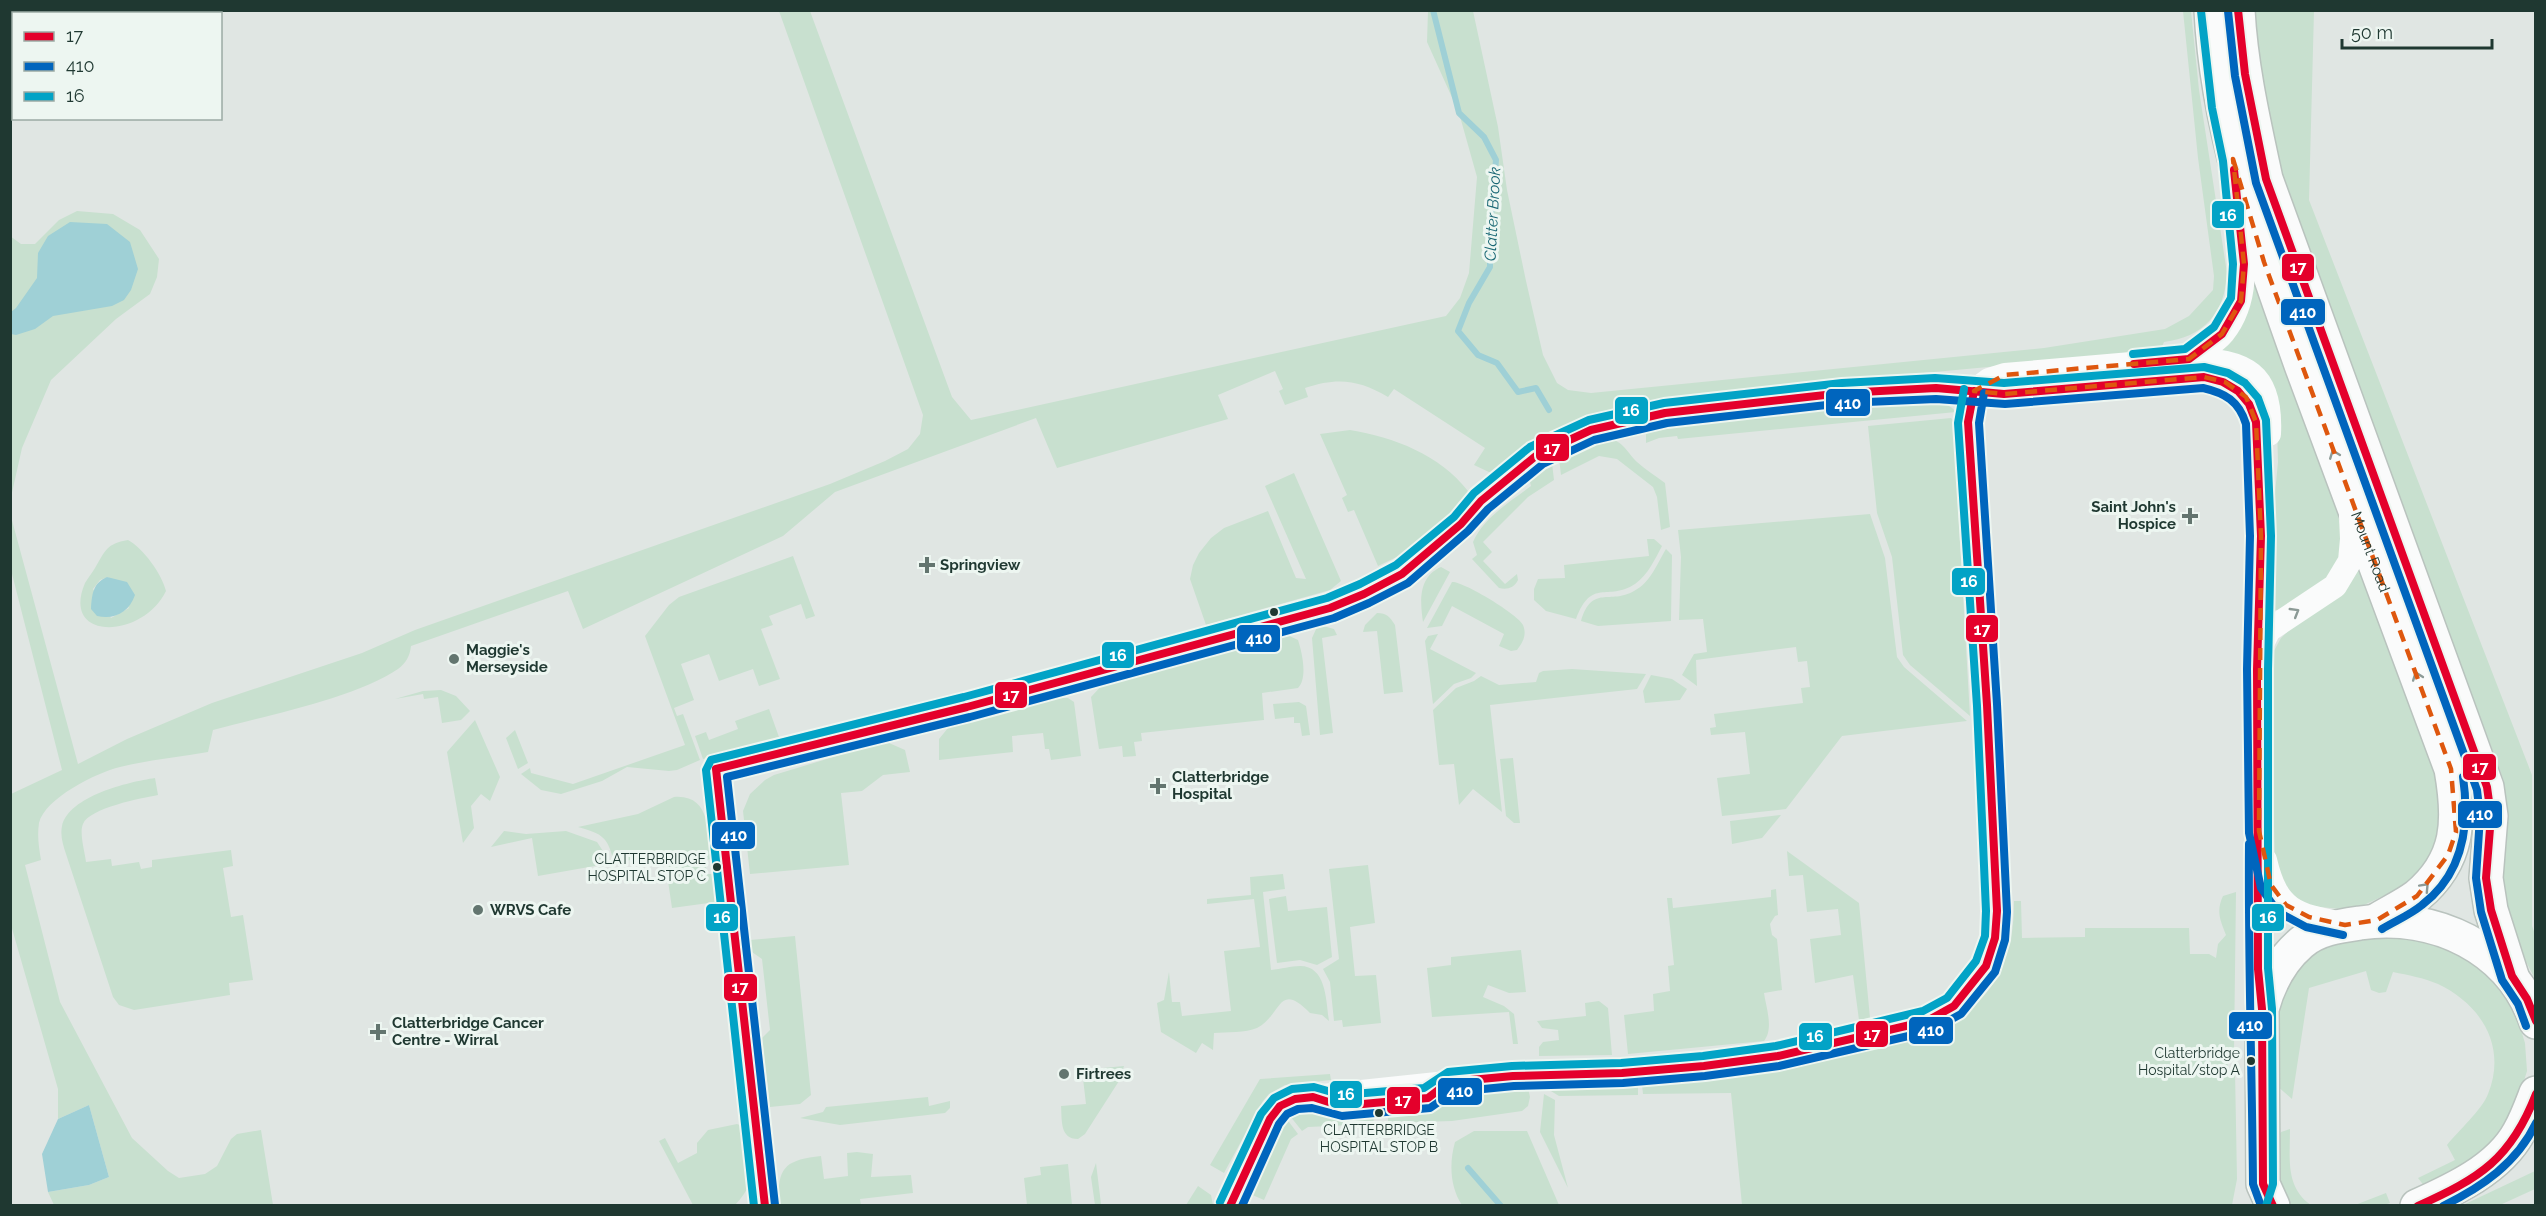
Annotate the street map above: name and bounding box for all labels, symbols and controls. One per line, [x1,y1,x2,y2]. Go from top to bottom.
legend [12,12,222,120]
scale bar [2342,12,2492,50]
text: 50 m [2351,22,2393,43]
text: 17 [66,25,84,46]
text: 410 [66,55,95,76]
text: 16 [66,85,85,106]
water label: Clatter Brook [1481,166,1504,262]
line badge: 16 [2211,200,2245,229]
text: 16 [2219,206,2237,225]
line badge: 17 [2281,253,2315,282]
text: 17 [2290,258,2306,277]
line badge: 410 [2280,298,2326,326]
text: 410 [2290,303,2317,322]
line badge: 410 [1825,388,1871,417]
text: 410 [1835,394,1862,413]
line badge: 16 [1614,396,1649,425]
text: 16 [1622,401,1640,420]
line badge: 17 [1535,433,1570,462]
text: 17 [1544,439,1560,458]
one-way arrow [2328,449,2341,460]
place label: Saint John's Hospice [2091,498,2176,533]
marker: Saint John's Hospice [2181,507,2199,525]
street label: Mount Road [2347,509,2394,595]
marker: Springview [918,556,936,574]
place label: Springview [940,556,1021,574]
line badge: 16 [1951,567,1986,596]
text: 16 [1960,572,1978,591]
unlabelled marker [1268,606,1280,618]
one-way arrow [2288,608,2299,619]
line badge: 17 [1965,614,1999,643]
text: 17 [1974,620,1990,639]
line badge: 410 [1236,624,1281,653]
text: 410 [1246,629,1273,648]
place label: Maggie's Merseyside [466,641,548,676]
line badge: 16 [1101,641,1135,669]
text: 16 [1109,646,1127,665]
marker: Maggie's Merseyside [447,652,461,666]
one-way arrow [2412,671,2424,682]
line badge: 17 [994,681,1028,709]
text: 17 [1003,686,1019,705]
line badge: 17 [2462,753,2497,781]
text: 17 [2472,758,2488,777]
place label: Clatterbridge Hospital [1172,768,1269,803]
marker: Clatterbridge Hospital [1149,777,1167,795]
line badge: 410 [2457,800,2503,829]
text: 410 [2467,805,2494,824]
line badge: 410 [711,821,756,850]
text: 410 [721,826,748,845]
place label: CLATTERBRIDGE HOSPITAL STOP C [587,851,706,884]
marker: CLATTERBRIDGE HOSPITAL STOP C [711,861,723,873]
one-way arrow [2418,883,2429,894]
place label: WRVS Cafe [490,901,571,919]
marker: WRVS Cafe [471,903,485,917]
line badge: 16 [705,903,739,932]
line badge: 16 [2251,903,2285,932]
text: 16 [713,908,731,927]
text: 16 [2259,908,2277,927]
line badge: 17 [723,973,758,1002]
text: 17 [732,978,748,997]
line badge: 410 [2228,1011,2273,1040]
place label: Clatterbridge Cancer Centre - Wirral [392,1014,544,1049]
line badge: 410 [1908,1016,1954,1045]
text: 410 [2237,1016,2264,1035]
line badge: 17 [1855,1020,1889,1048]
text: 410 [1918,1021,1945,1040]
line badge: 16 [1798,1022,1833,1051]
marker: Clatterbridge Cancer Centre - Wirral [369,1023,387,1041]
text: 17 [1864,1025,1880,1044]
text: 16 [1806,1027,1824,1046]
place label: Clatterbridge Hospital/stop A [2138,1045,2241,1078]
marker: Clatterbridge Hospital/stop A [2245,1055,2257,1067]
place label: Firtrees [1076,1065,1131,1083]
marker: Firtrees [1057,1067,1071,1081]
line badge: 410 [1437,1077,1483,1106]
line badge: 16 [1329,1080,1363,1109]
text: 410 [1447,1082,1474,1101]
text: 16 [1337,1085,1355,1104]
line badge: 17 [1386,1086,1421,1115]
text: 17 [1395,1091,1411,1110]
marker: CLATTERBRIDGE HOSPITAL STOP B [1373,1107,1385,1119]
place label: CLATTERBRIDGE HOSPITAL STOP B [1320,1122,1438,1155]

